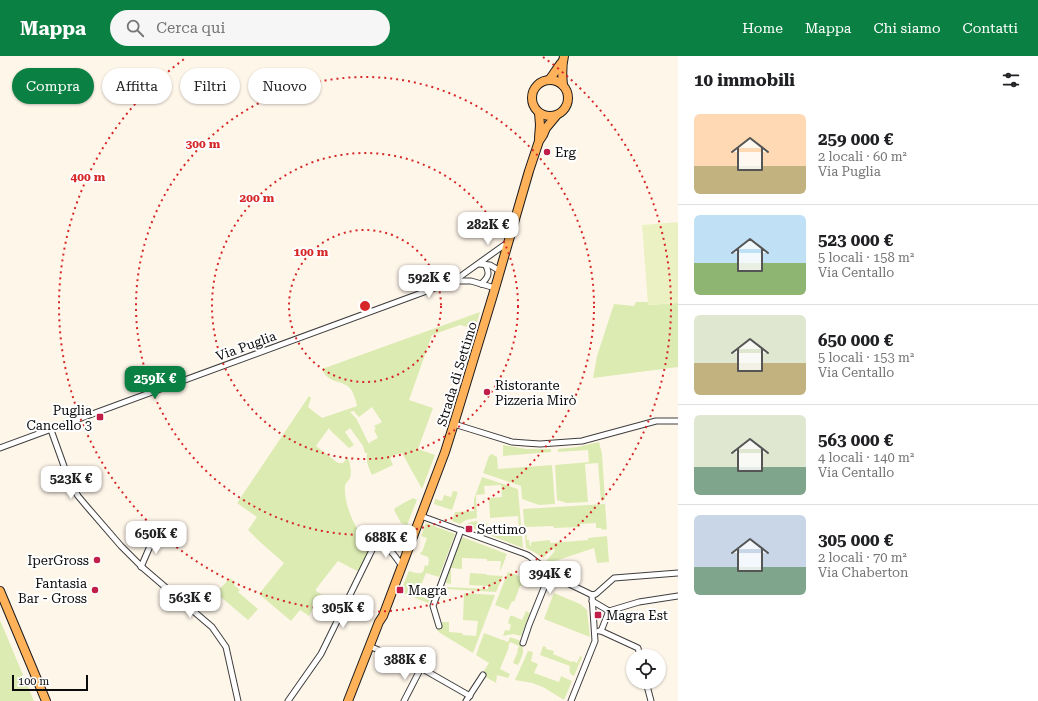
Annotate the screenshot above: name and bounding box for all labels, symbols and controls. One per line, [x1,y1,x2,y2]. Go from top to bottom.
search box [110,10,390,46]
text: Mappa [20,17,86,40]
icon: search [124,17,146,39]
text: Cerca qui [156,19,225,37]
text: Home [742,20,783,36]
text: Mappa [805,20,851,36]
text: Chi siamo [873,20,941,36]
text: Contatti [963,20,1018,36]
chip: Compra [12,68,94,104]
chip: Affitta [102,68,172,104]
chip: Filtri [180,68,240,104]
chip: Nuovo [248,68,321,104]
icon: filters [1000,69,1022,91]
text: 10 immobili [694,70,795,90]
text: 259 000 € [818,129,893,149]
icon: home [726,130,774,178]
text: 300 m [186,137,221,151]
place label: Erg [555,145,576,160]
marker: Erg [542,147,552,157]
text: 2 locali · 60 m² [818,149,907,164]
text: Via Puglia [818,164,881,179]
text: 400 m [71,170,106,184]
text: 200 m [240,191,275,205]
pin: 282K € [455,212,521,246]
text: 282K € [467,217,509,232]
text: 523 000 € [818,230,893,250]
icon: home [726,231,774,279]
text: 100 m [294,245,329,259]
text: 5 locali · 158 m² [818,250,914,265]
pin: 592K € [396,265,462,299]
text: Via Centallo [818,265,894,280]
text: 592K € [408,270,450,285]
centre of rings [358,299,372,313]
street label: Strada di Settimo [434,320,480,428]
street label: Via Puglia [214,328,278,364]
text: 650 000 € [818,330,893,350]
icon: home [726,331,774,379]
text: 5 locali · 153 m² [818,350,914,365]
text: Via Centallo [818,365,894,380]
pin: 259K € [122,366,188,400]
text: 259K € [134,371,176,386]
place label: Ristorante Pizzeria Mirò [495,378,577,408]
marker: Ristorante Pizzeria Mirò [482,387,492,397]
place label: Puglia Cancello 3 [26,403,92,433]
marker: Puglia Cancello 3 [95,412,105,422]
text: 563 000 € [818,430,893,450]
icon: home [726,431,774,479]
text: 4 locali · 140 m² [818,450,914,465]
text: Via Centallo [818,465,894,480]
pin: 523K € [38,466,104,500]
text: 523K € [50,471,92,486]
pin: 650K € [123,521,189,555]
place label: Settimo [477,522,526,537]
marker: Settimo [464,524,474,534]
pin: 688K € [353,525,419,559]
text: 650K € [135,526,177,541]
text: 688K € [365,530,407,545]
text: 305 000 € [818,530,893,550]
icon: home [726,531,774,579]
text: 2 locali · 70 m² [818,550,907,565]
place label: IperGross [27,553,89,568]
marker: IperGross [92,555,102,565]
pin: 394K € [517,561,583,595]
text: Via Chaberton [818,565,908,580]
text: 394K € [529,566,571,581]
place label: Fantasia Bar - Gross [18,576,87,606]
place label: Magra [408,583,447,598]
marker: Fantasia Bar - Gross [90,585,100,595]
pin: 563K € [157,585,223,619]
marker: Magra [395,585,405,595]
text: 563K € [169,590,211,605]
pin: 305K € [310,595,376,629]
text: 305K € [322,600,364,615]
place label: Magra Est [606,608,668,623]
marker: Magra Est [593,610,603,620]
pin: 388K € [372,647,438,681]
map controls [626,649,666,689]
button: locate [626,649,666,689]
text: 388K € [384,652,426,667]
scale bar [12,673,88,692]
text: 100 m [18,675,49,688]

